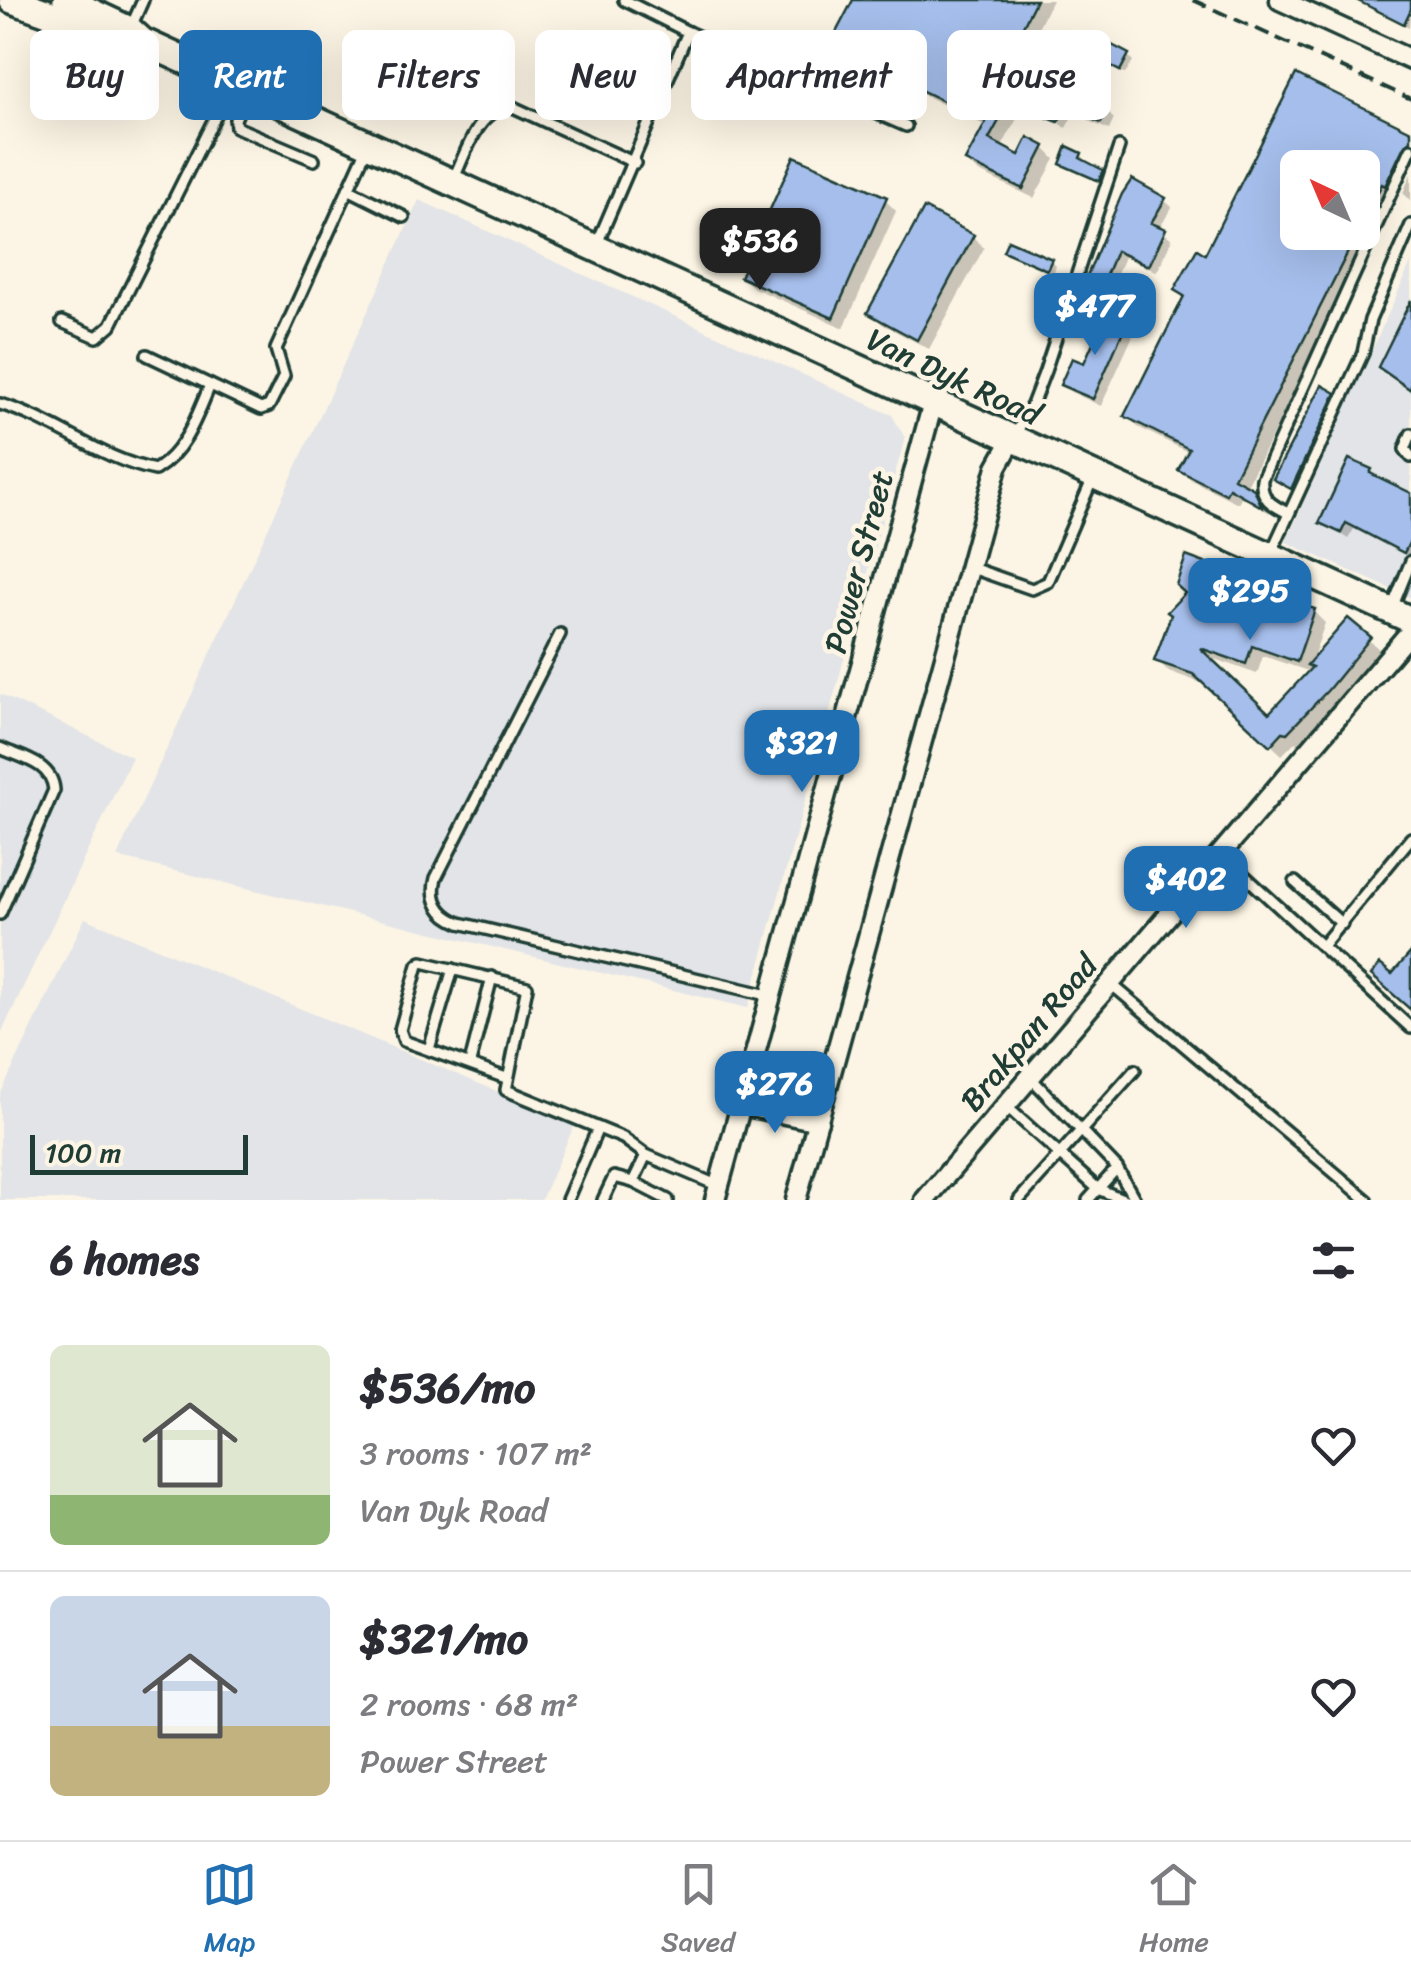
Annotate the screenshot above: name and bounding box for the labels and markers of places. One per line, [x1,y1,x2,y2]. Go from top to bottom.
pin: $536 [701,208,819,293]
pin: $477 [1036,273,1154,358]
pin: $295 [1191,558,1309,643]
pin: $321 [743,710,861,795]
pin: $402 [1127,846,1245,931]
pin: $276 [716,1051,834,1136]

